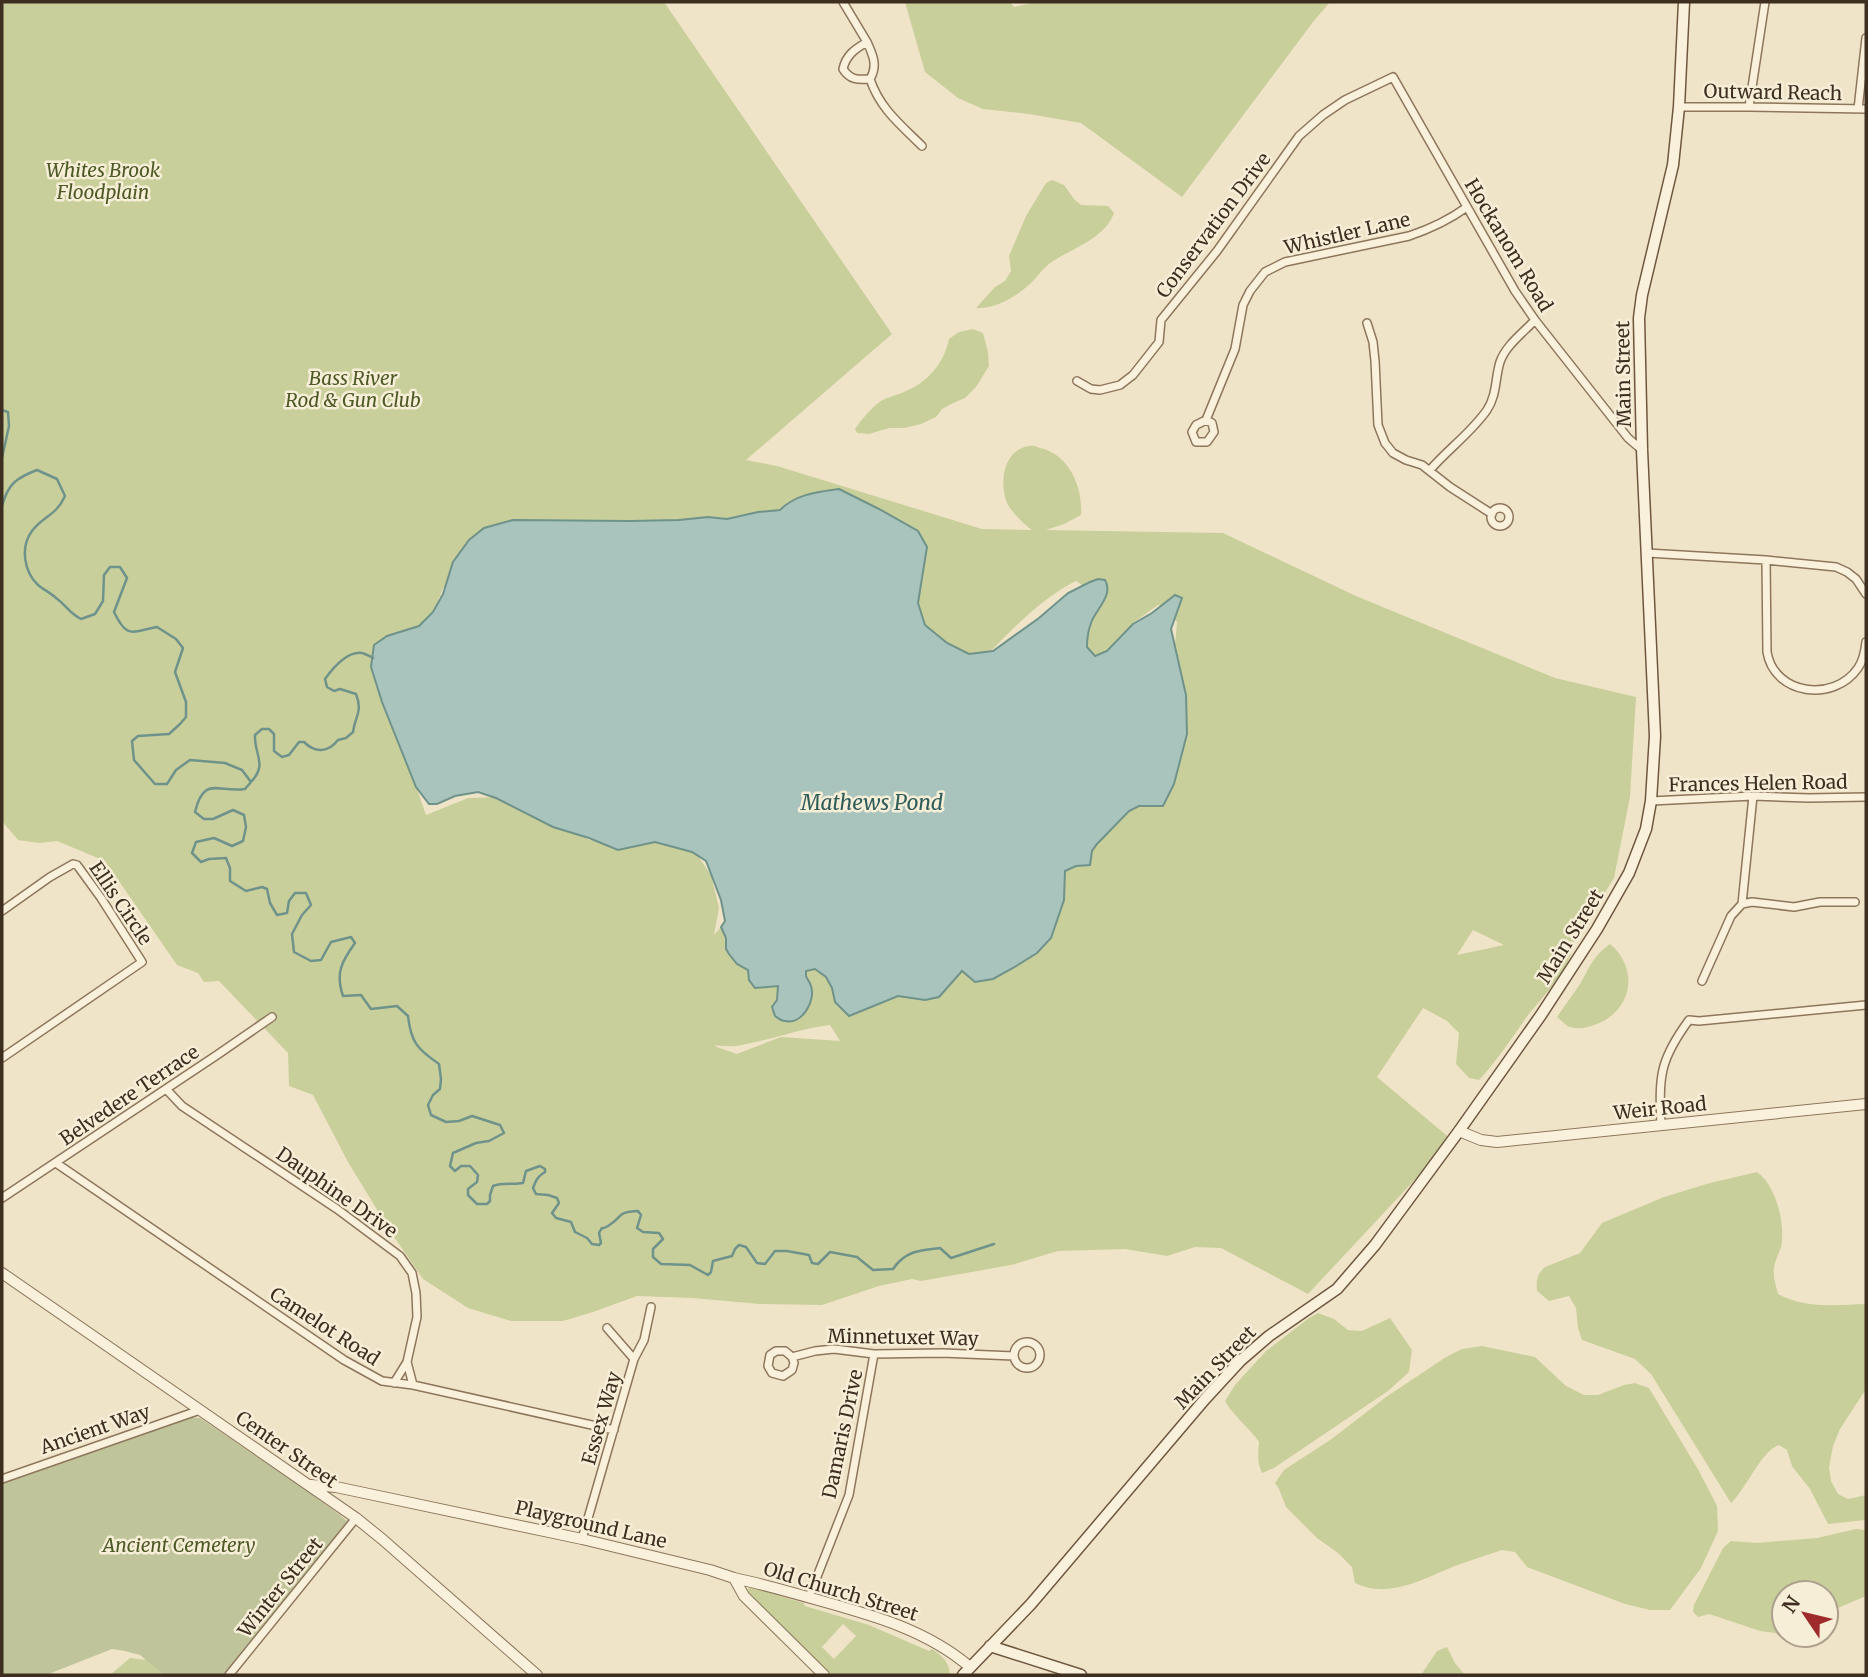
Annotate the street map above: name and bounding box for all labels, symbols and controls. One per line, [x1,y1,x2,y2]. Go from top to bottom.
street label: Outward Reach [1704,79,1843,105]
street label: Conservation Drive [1150,147,1276,302]
park label: Whites Brook Floodplain [46,158,161,204]
street label: Hockanom Road [1460,174,1558,316]
street label: Whistler Lane [1281,207,1412,259]
street label: Main Street [1610,320,1636,428]
park label: Bass River Rod & Gun Club [285,366,421,412]
street label: Frances Helen Road [1668,769,1848,797]
water label: Mathews Pond [800,789,943,816]
street label: Ellis Circle [84,857,158,949]
street label: Main Street [1532,884,1609,988]
street label: Belvedere Terrace [55,1040,203,1150]
street label: Weir Road [1611,1091,1708,1125]
street label: Dauphine Drive [272,1141,402,1243]
street label: Camelot Road [265,1282,385,1370]
street label: Main Street [1169,1320,1261,1414]
street label: Minnetuxet Way [827,1324,979,1350]
street label: Damaris Drive [817,1367,867,1501]
street label: Essex Way [576,1369,626,1467]
street label: Ancient Way [36,1399,153,1459]
street label: Center Street [231,1405,343,1493]
street label: Playground Lane [513,1495,669,1553]
street label: Winter Street [232,1532,328,1643]
park label: Ancient Cemetery [101,1533,255,1557]
street label: Old Church Street [761,1556,922,1626]
north arrow [1770,1579,1840,1649]
text: N [1777,1591,1805,1617]

